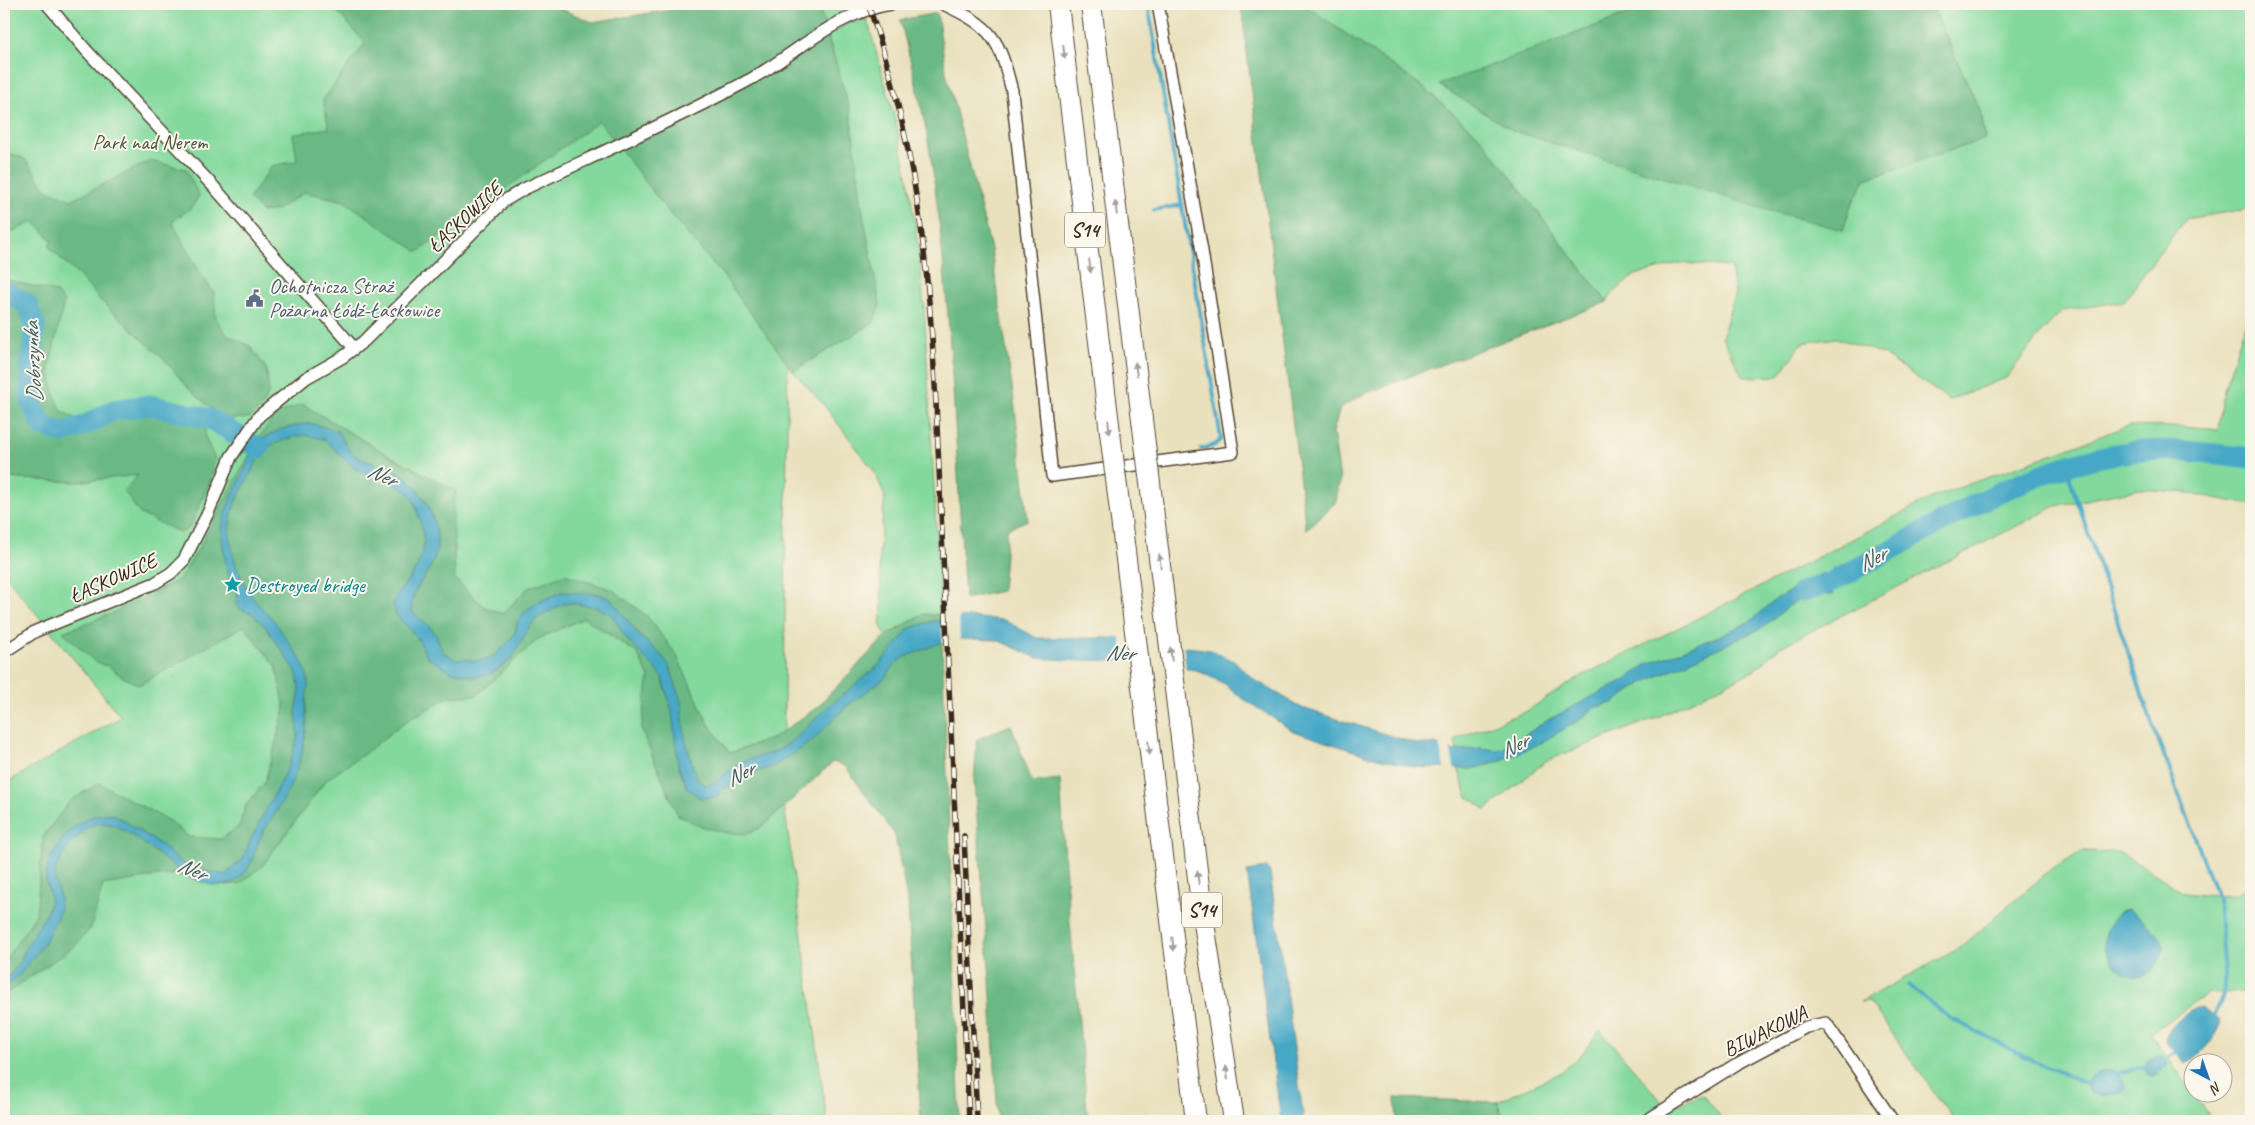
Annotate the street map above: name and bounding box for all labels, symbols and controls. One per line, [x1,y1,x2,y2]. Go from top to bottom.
one-way arrow [1060,44,1068,60]
park label: Park nad Nerem [92,129,209,155]
street label: ŁASKOWICE [422,174,510,258]
one-way arrow [1112,200,1120,216]
road number: S14 [1065,212,1105,248]
one-way arrow [1086,258,1094,274]
place label: Ochotnicza Straż Pożarna Łódź-Łaskowice [269,273,442,323]
public building icon: Ochotnicza Straż Pożarna Łódź-Łaskowice [245,288,265,308]
water label: Dobrzynka [17,319,49,403]
one-way arrow [1132,361,1140,377]
one-way arrow [1105,419,1113,435]
water label: Ner [363,456,404,495]
water label: Ner [1853,538,1895,578]
street label: ŁASKOWICE [65,546,163,609]
one-way arrow [1156,552,1164,568]
place label: Destroyed bridge [246,572,366,598]
place icon: Destroyed bridge [222,575,242,595]
water label: Ner [1105,639,1139,668]
one-way arrow [1167,646,1175,662]
water label: Ner [1495,725,1537,765]
one-way arrow [1145,741,1153,757]
water label: Ner [721,753,763,793]
water label: Ner [173,851,214,889]
one-way arrow [1194,869,1202,885]
road number: S14 [1182,892,1222,928]
one-way arrow [1169,937,1177,953]
street label: BIWAKOWA [1719,999,1813,1062]
north arrow [2182,1052,2232,1102]
one-way arrow [1222,1065,1230,1081]
text: N [2206,1078,2225,1098]

